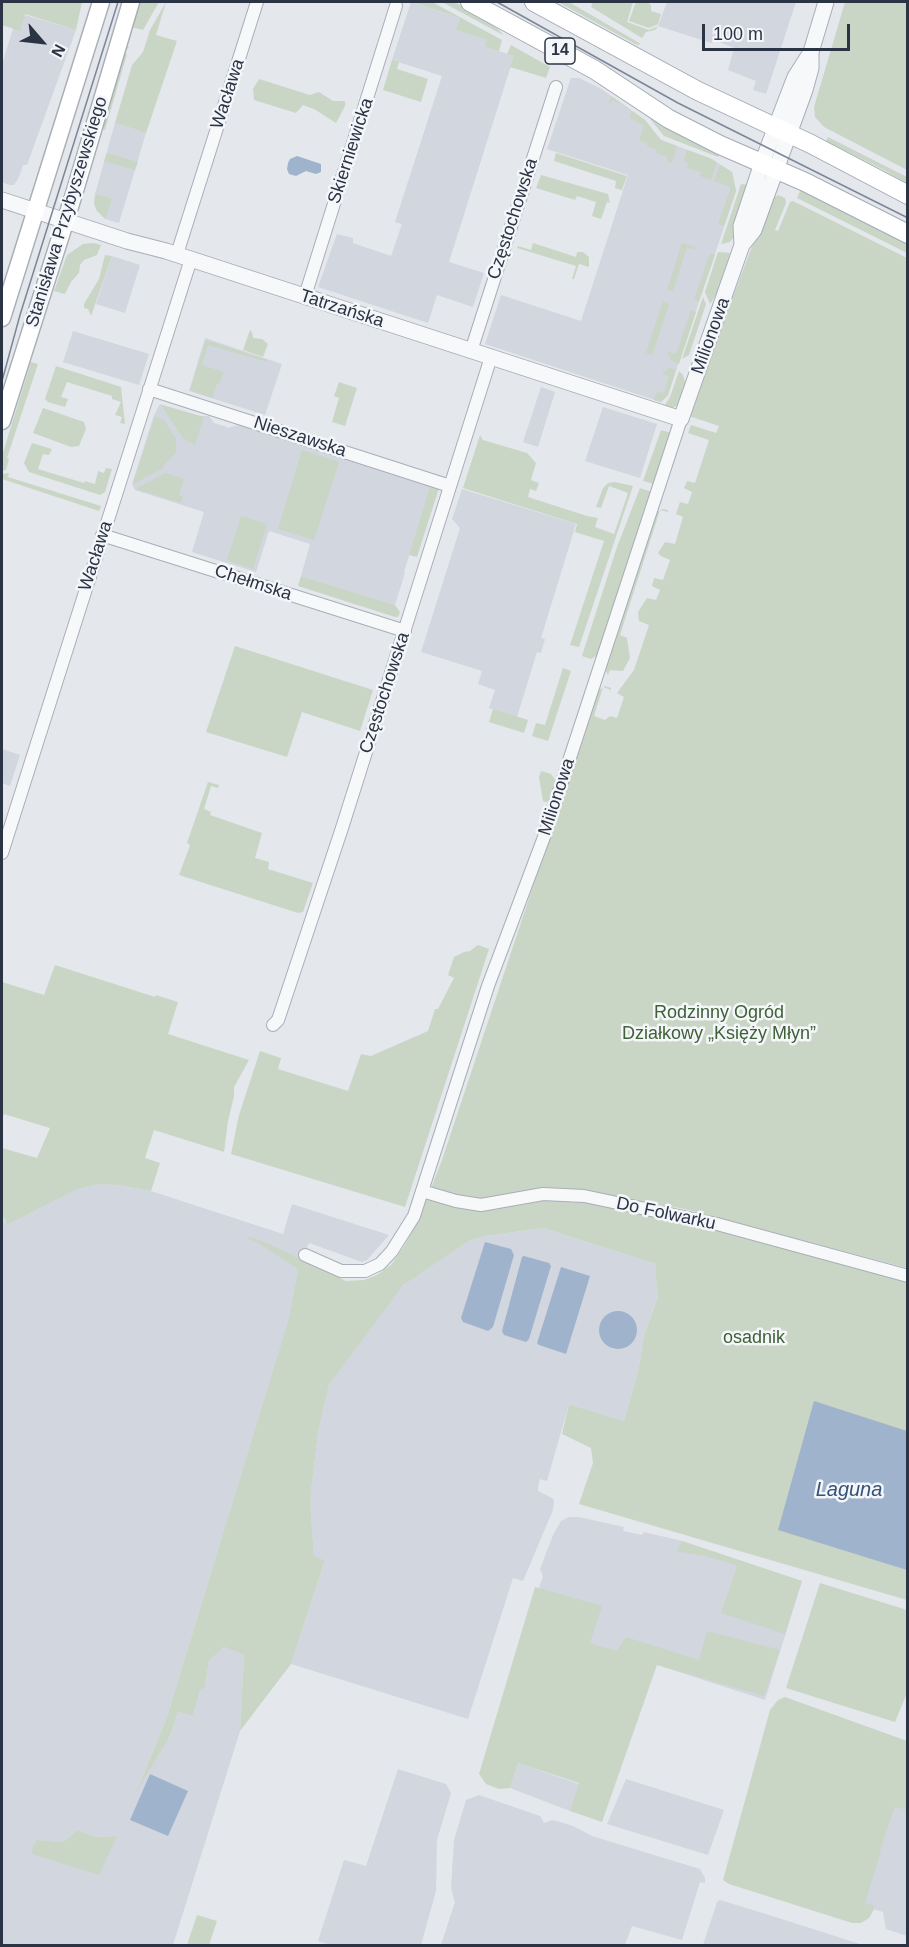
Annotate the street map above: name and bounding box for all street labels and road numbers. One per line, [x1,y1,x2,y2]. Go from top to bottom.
road number: 14 [545,38,575,64]
street label: Wacława [207,56,249,132]
street label: Stanisława Przybyszewskiego [22,94,112,330]
street label: Skierniewicka [324,95,378,207]
street label: Częstochowska [483,156,543,282]
street label: Tatrzańska [297,285,387,333]
street label: Milionowa [687,295,735,377]
street label: Nieszawska [251,412,349,462]
street label: Wacława [75,518,117,594]
street label: Chełmska [212,560,294,606]
street label: Częstochowska [355,630,415,756]
street label: Milionowa [534,756,580,838]
street label: Do Folwarku [614,1193,718,1235]

